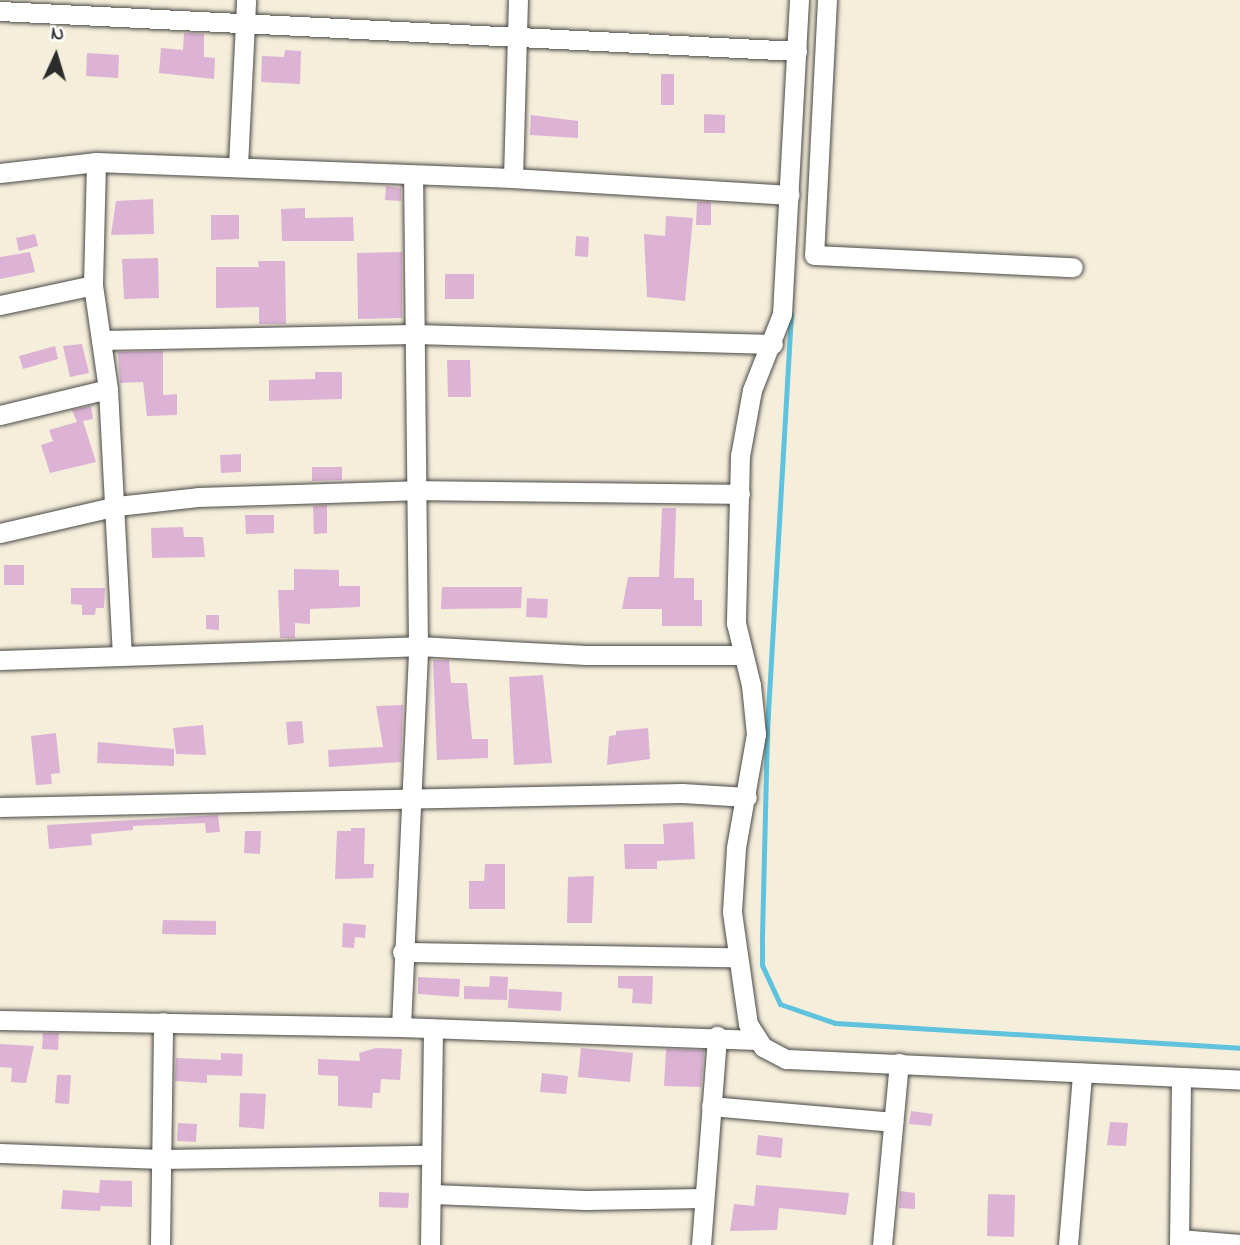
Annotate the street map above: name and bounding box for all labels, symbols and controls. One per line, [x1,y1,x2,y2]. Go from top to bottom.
north arrow [21,21,91,91]
text: N [50,21,65,48]

